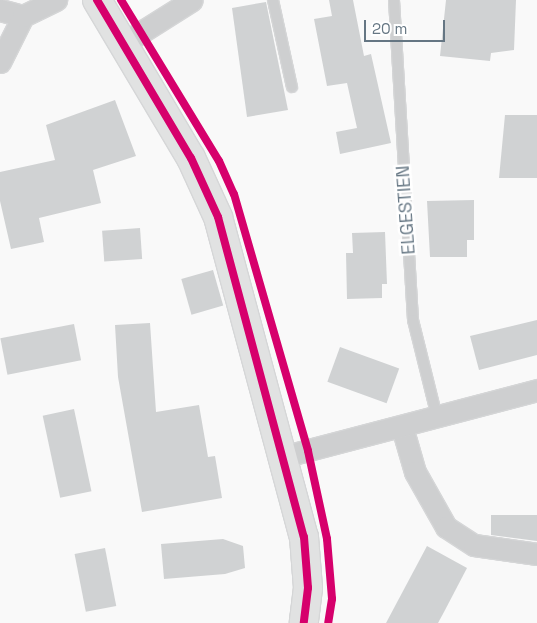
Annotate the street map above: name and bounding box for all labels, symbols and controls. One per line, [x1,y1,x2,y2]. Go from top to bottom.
scale bar [367,10,448,42]
text: 20 m [372,19,407,38]
street label: ELGESTIEN [392,165,420,255]

